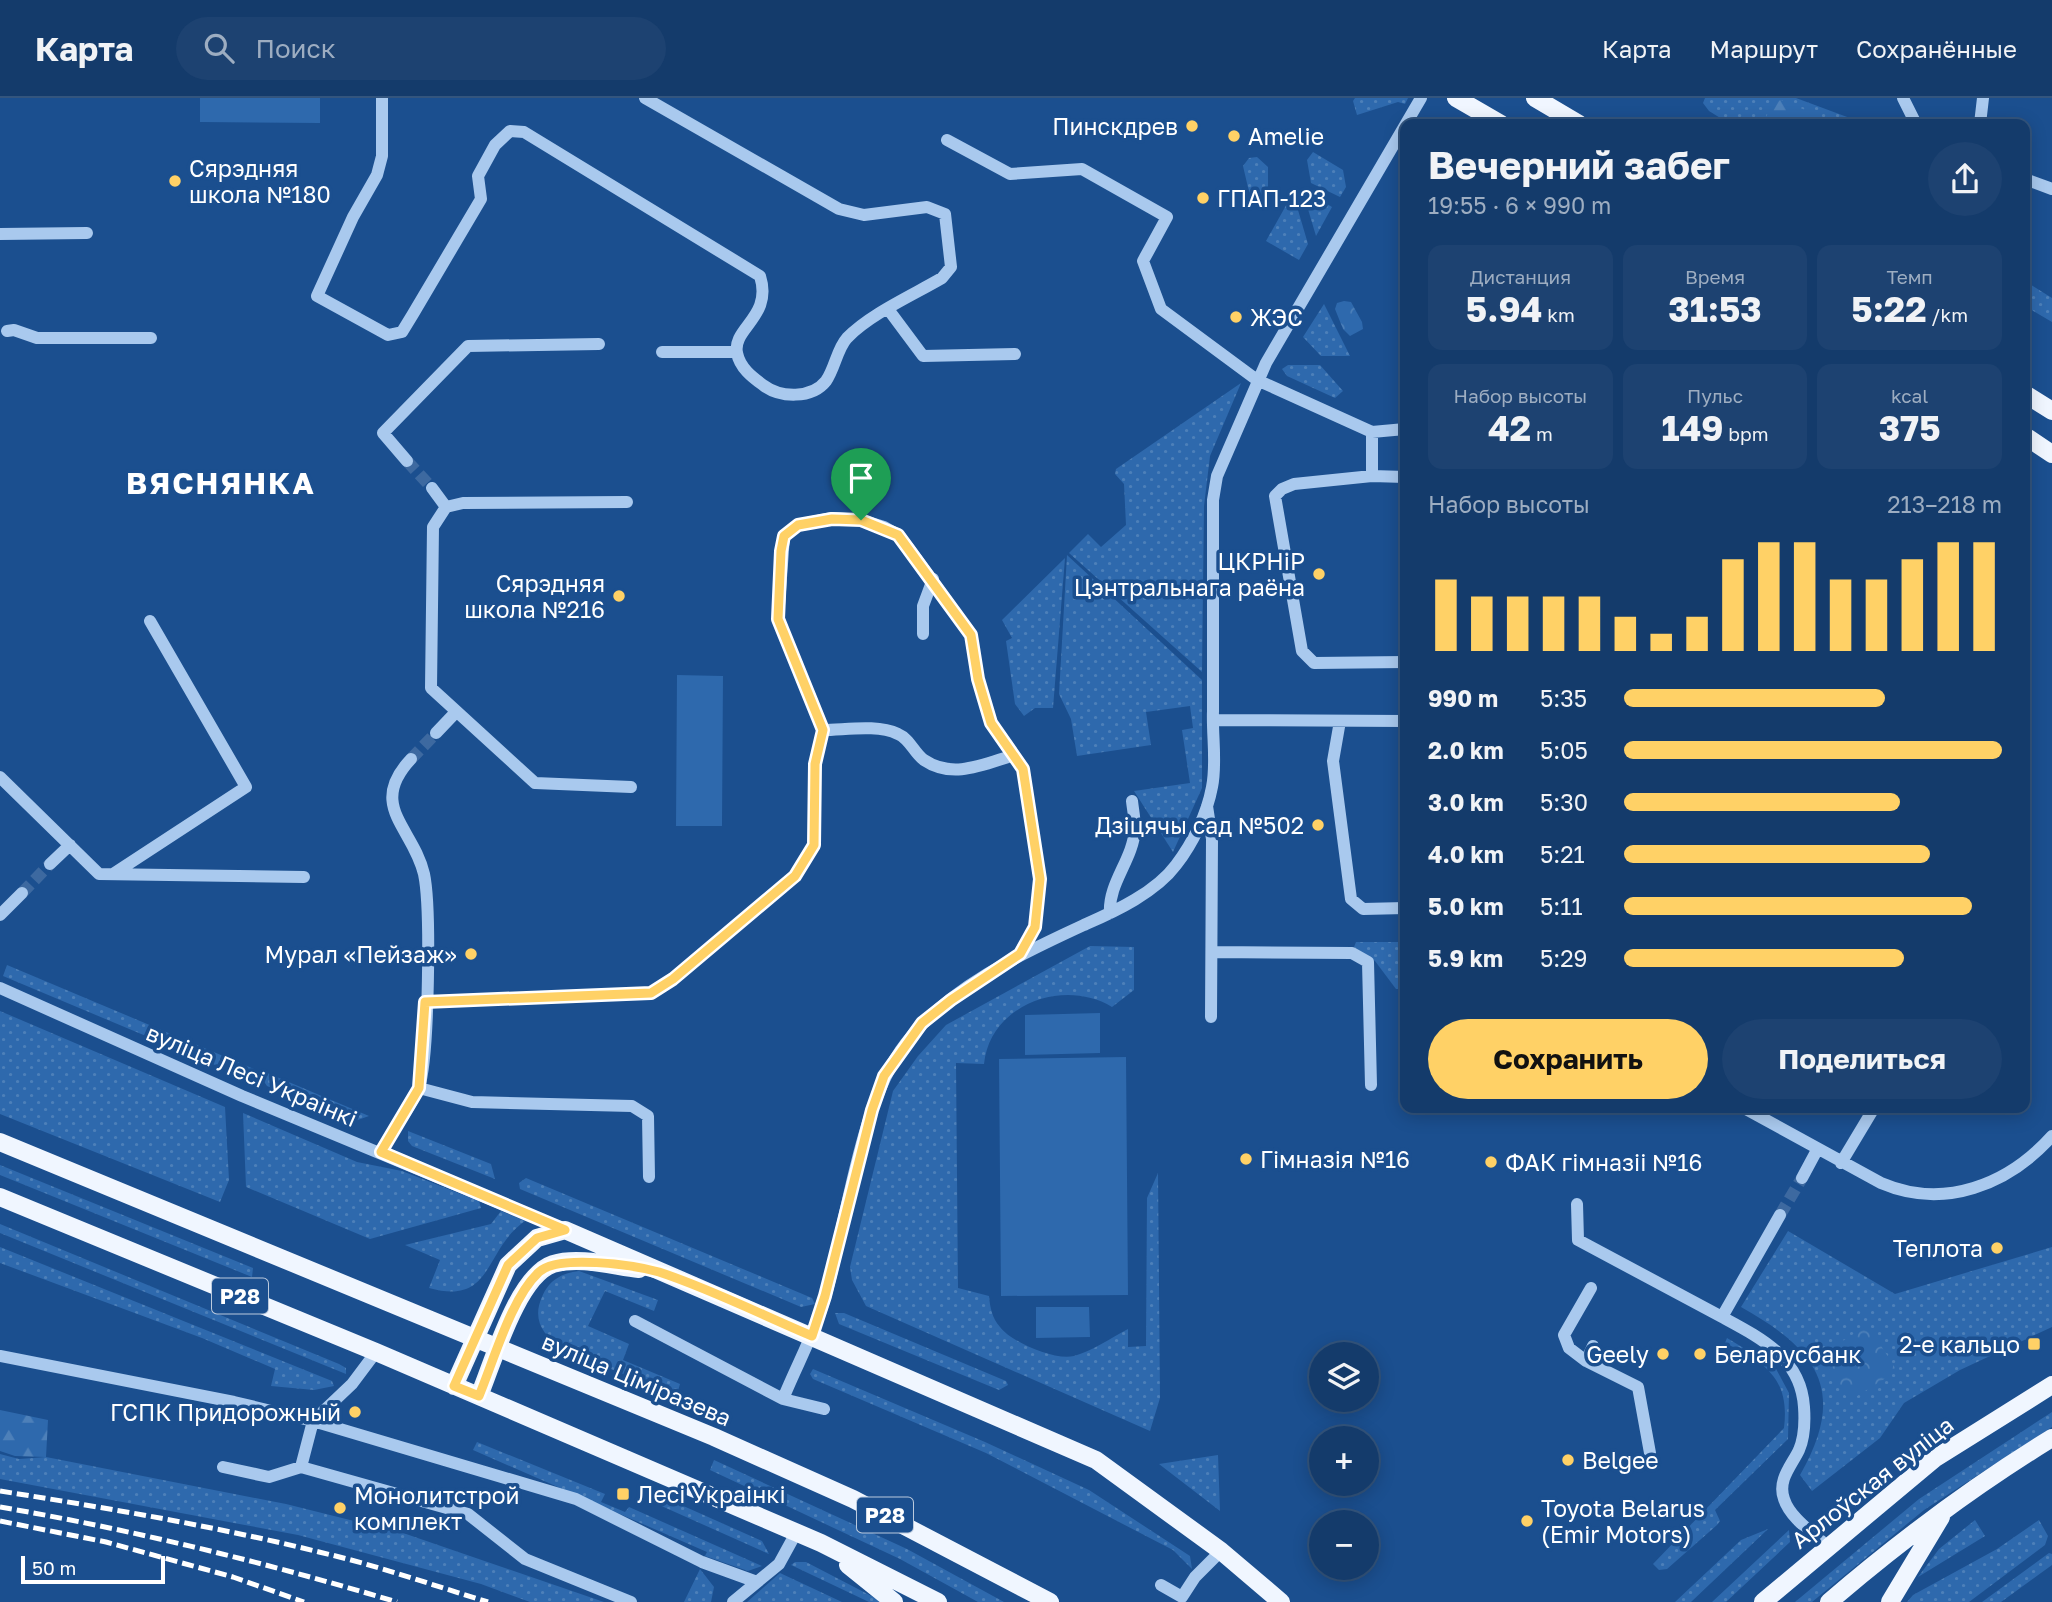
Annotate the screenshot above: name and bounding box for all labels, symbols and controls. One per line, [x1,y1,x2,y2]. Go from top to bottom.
search box [176,17,666,80]
text: Карта [35,29,134,68]
icon: search [200,29,238,67]
text: Поиск [256,33,336,64]
text: Карта [1602,34,1672,63]
text: Маршрут [1710,34,1818,63]
text: Сохранённые [1856,34,2017,63]
place label: Пинскдрев [1052,112,1178,140]
marker: Пинскдрев [1184,118,1200,134]
place label: Amelie [1248,122,1324,150]
marker: Amelie [1226,128,1242,144]
text: Вечерний забег [1428,142,1730,187]
button: share [1928,142,2002,216]
place label: Сярэдняя школа №180 [189,154,331,208]
marker: Сярэдняя школа №180 [167,173,183,189]
place label: ГПАП-123 [1217,184,1326,212]
marker: ГПАП-123 [1195,190,1211,206]
text: 19:55 · 6 × 990 m [1428,191,1611,219]
text: Дистанция [1470,265,1571,288]
text: Время [1685,265,1745,288]
text: Темп [1887,265,1933,288]
text: 5.94 [1466,288,1543,330]
text: 31:53 [1668,288,1762,330]
text: 5:22 [1851,288,1927,330]
place label: ЖЭС [1250,303,1303,331]
text: km [1543,303,1575,326]
text: /km [1927,303,1968,326]
marker: ЖЭС [1228,309,1244,325]
text: Набор высоты [1453,384,1587,407]
text: Пульс [1687,384,1743,407]
text: kcal [1891,384,1928,407]
text: 42 [1488,407,1531,449]
text: 149 [1661,407,1724,449]
text: 375 [1879,407,1941,449]
text: m [1531,422,1553,445]
text: bpm [1724,422,1769,445]
pin [831,448,891,520]
icon: arrive [842,459,880,497]
district label: ВЯСНЯНКА [126,465,316,501]
text: Набор высоты [1428,490,1590,518]
text: 213–218 m [1887,490,2002,518]
place label: ЦКРНіР Цэнтральнага раёна [1074,547,1305,601]
marker: ЦКРНіР Цэнтральнага раёна [1311,566,1327,582]
place label: Сярэдняя школа №216 [464,569,605,623]
marker: Сярэдняя школа №216 [611,588,627,604]
text: 990 m [1428,684,1498,712]
text: 5:35 [1540,684,1587,712]
text: 2.0 km [1428,736,1504,764]
text: 5:05 [1540,736,1588,764]
text: 3.0 km [1428,788,1504,816]
text: 5:30 [1540,788,1588,816]
place label: Дзіцячы сад №502 [1095,811,1304,839]
marker: Дзіцячы сад №502 [1310,817,1326,833]
text: 4.0 km [1428,840,1504,868]
text: 5:21 [1540,840,1585,868]
text: 5.0 km [1428,892,1504,920]
text: 5:11 [1540,892,1583,920]
place label: Мурал «Пейзаж» [265,940,457,968]
text: 5.9 km [1428,944,1503,972]
text: 5:29 [1540,944,1588,972]
marker: Мурал «Пейзаж» [463,946,479,962]
street label: вуліца Лесі Украінкі [142,1018,362,1132]
button: Сохранить [1428,1019,1708,1099]
button: Поделиться [1722,1019,2002,1099]
place label: Гімназія №16 [1260,1145,1410,1173]
place label: ФАК гімназіі №16 [1505,1148,1702,1176]
marker: Гімназія №16 [1238,1151,1254,1167]
marker: ФАК гімназіі №16 [1483,1154,1499,1170]
place label: Теплота [1893,1234,1983,1262]
marker: Теплота [1989,1240,2005,1256]
road number: Р28 [212,1278,268,1314]
street label: вуліца Ціміразева [538,1326,736,1432]
place label: 2-е кальцо [1899,1330,2020,1358]
marker: 2-е кальцо [2026,1336,2042,1352]
place label: Geely [1586,1340,1649,1368]
place label: Беларусбанк [1714,1340,1861,1368]
map controls [1309,1342,1379,1580]
button: layers [1309,1342,1379,1412]
marker: Geely [1655,1346,1671,1362]
marker: Беларусбанк [1692,1346,1708,1362]
place label: ГСПК Придорожный [110,1398,341,1426]
marker: ГСПК Придорожный [347,1404,363,1420]
street label: Арлоўская вуліца [1785,1410,1959,1554]
button: + [1309,1426,1379,1496]
place label: Belgee [1582,1446,1659,1474]
marker: Belgee [1560,1452,1576,1468]
place label: Лесі Украінкі [637,1480,786,1508]
place label: Монолитстрой комплект [354,1481,520,1535]
marker: Лесі Украінкі [615,1486,631,1502]
place label: Toyota Belarus (Emir Motors) [1541,1494,1705,1548]
road number: Р28 [857,1498,913,1532]
marker: Монолитстрой комплект [332,1500,348,1516]
button: − [1309,1510,1379,1580]
marker: Toyota Belarus (Emir Motors) [1519,1513,1535,1529]
scale bar [21,1553,164,1585]
text: 50 m [32,1556,76,1579]

